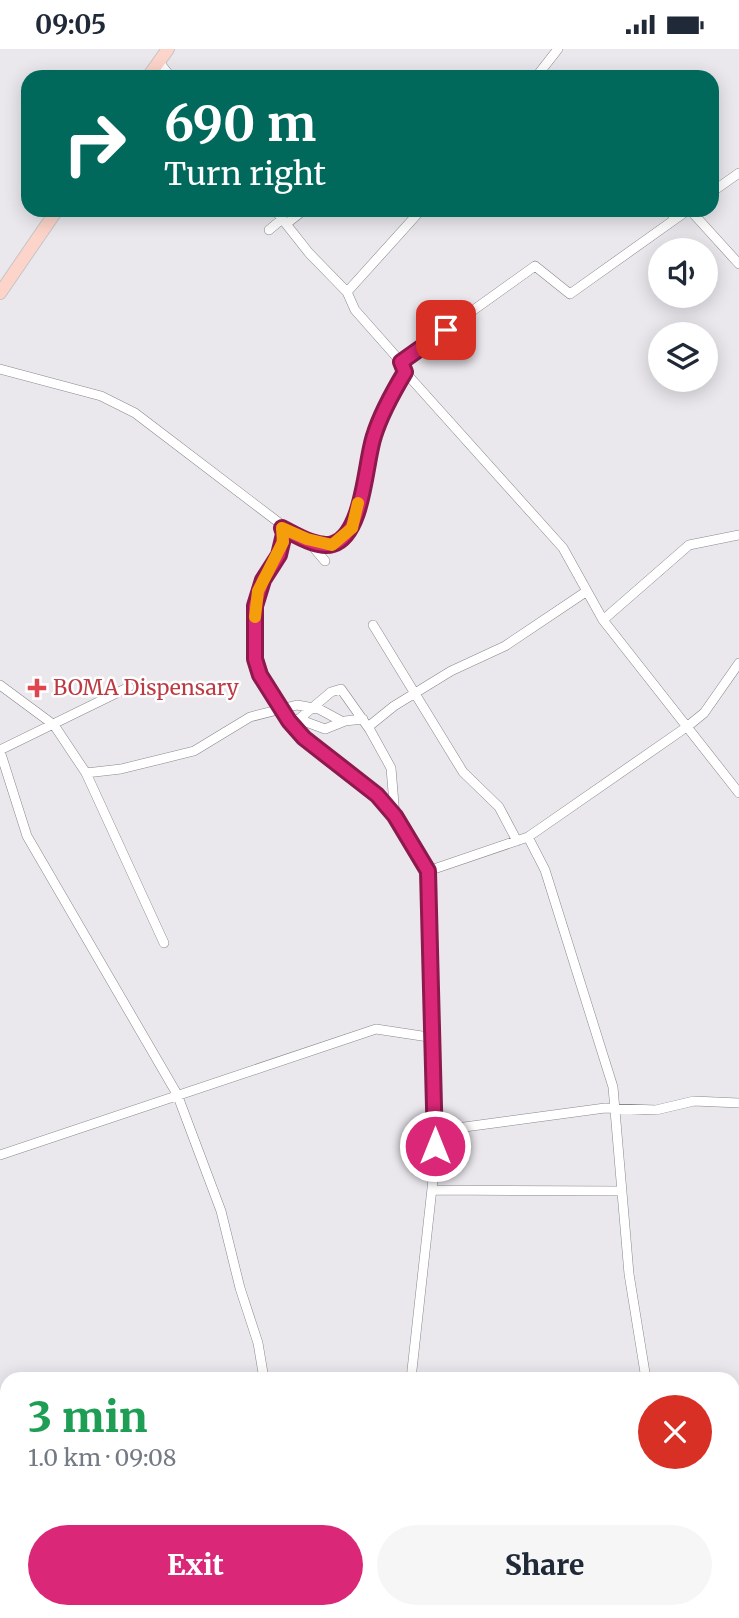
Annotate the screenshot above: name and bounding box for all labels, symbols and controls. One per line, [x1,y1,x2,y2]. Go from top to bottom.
text: 09:05 [35,8,106,41]
text: 690 m [164,93,316,154]
icon: right [49,98,140,189]
text: Turn right [164,154,326,194]
map controls [648,238,718,392]
button: sound [648,238,718,308]
pin [416,300,476,360]
icon: arrive [427,311,465,349]
button: layers [648,322,718,392]
place label: BOMA Dispensary [53,674,239,701]
marker: BOMA Dispensary [27,678,47,698]
position arrow [398,1109,472,1183]
text: 3 min [28,1391,148,1443]
button: close [638,1395,712,1469]
text: 1.0 km · 09:08 [28,1443,177,1472]
button: Exit [28,1525,363,1605]
button: Share [377,1525,712,1605]

